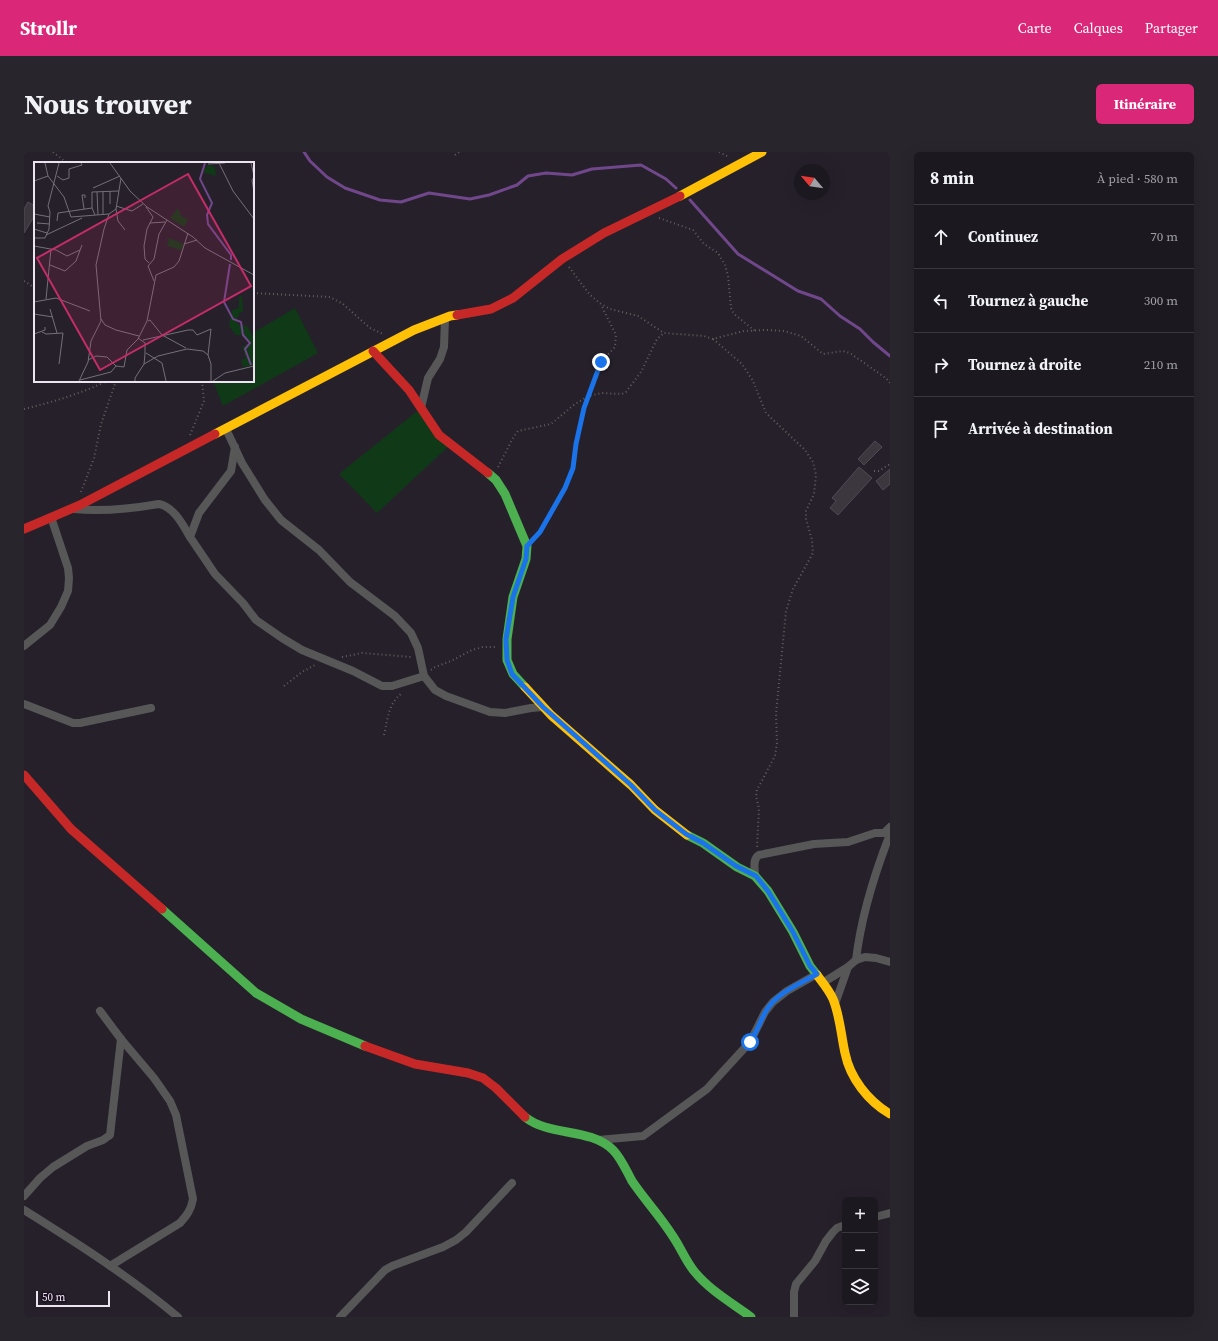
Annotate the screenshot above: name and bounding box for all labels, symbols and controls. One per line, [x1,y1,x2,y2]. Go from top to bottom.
text: Strollr [20,15,77,41]
text: Carte [1018,18,1052,38]
text: Calques [1074,18,1123,38]
text: Partager [1145,18,1198,38]
button: Itinéraire [1096,84,1194,124]
text: Nous trouver [24,85,191,123]
inset map [34,162,254,382]
north arrow [794,164,830,200]
text: 8 min [930,166,974,190]
text: À pied · 580 m [1097,170,1178,187]
icon: ahead [930,226,952,248]
text: Continuez [968,226,1038,247]
text: 70 m [1150,228,1178,245]
icon: left [930,290,952,312]
text: Tournez à gauche [968,290,1088,311]
text: 300 m [1144,292,1178,309]
route end [592,353,610,371]
icon: right [930,354,952,376]
text: Tournez à droite [968,354,1081,375]
text: 210 m [1144,356,1178,373]
icon: arrive [930,418,952,440]
text: Arrivée à destination [968,418,1113,439]
route start [741,1033,759,1051]
map controls [842,1197,878,1305]
button: + [842,1197,878,1233]
button: − [842,1233,878,1269]
button: layers [842,1269,878,1305]
scale bar [36,1289,110,1308]
text: 50 m [42,1290,65,1305]

